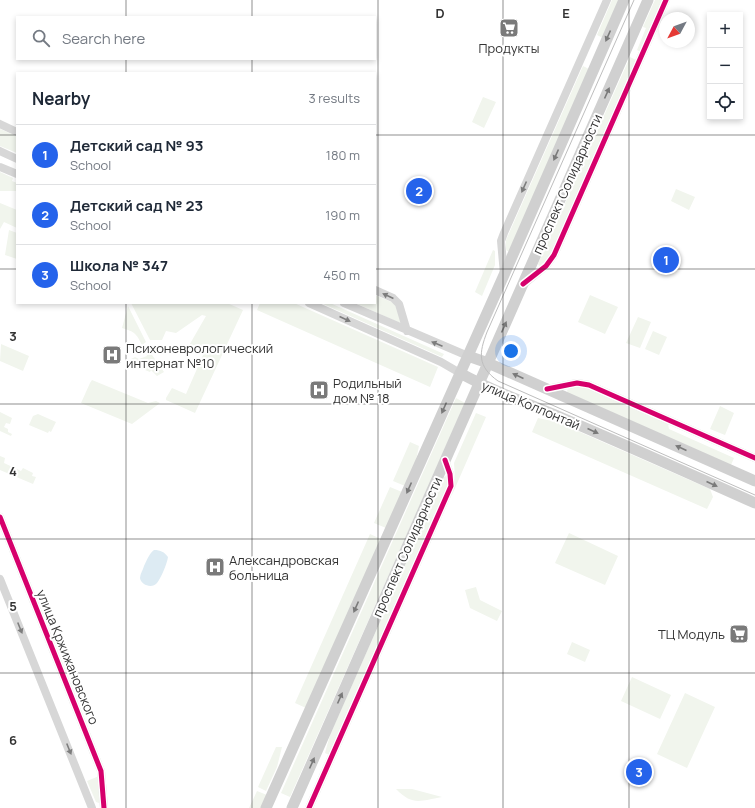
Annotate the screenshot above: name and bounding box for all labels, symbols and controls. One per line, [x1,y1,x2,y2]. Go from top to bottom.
text: D [435,4,445,22]
text: E [562,4,570,22]
north arrow [659,12,695,48]
map controls [707,12,743,120]
button: + [707,12,743,48]
search box [16,16,376,60]
supermarket icon: Продукты [498,17,520,39]
icon: search [30,27,52,49]
text: Search here [62,28,145,49]
one-way arrow [605,30,611,42]
place label: Продукты [479,39,539,57]
button: − [707,48,743,84]
button: locate [707,84,743,120]
text: Nearby [32,87,90,110]
one-way arrow [604,87,610,98]
text: 3 results [308,89,360,107]
street label: проспект Солидарности [528,111,606,257]
text: Детский сад № 93 [70,135,204,156]
text: 1 [42,146,48,164]
text: 180 m [326,146,360,164]
one-way arrow [553,149,559,161]
text: School [70,156,111,174]
pin: 2 [406,176,432,206]
one-way arrow [521,181,527,193]
text: Детский сад № 23 [70,195,203,216]
text: 2 [41,206,49,224]
text: 190 m [325,206,360,224]
text: School [70,216,111,234]
pin: 1 [653,245,679,275]
text: Школа № 347 [70,255,168,276]
text: 3 [41,266,49,284]
text: 450 m [323,266,360,284]
text: School [70,276,111,294]
one-way arrow [382,293,393,299]
one-way arrow [339,316,350,322]
one-way arrow [501,322,507,333]
text: 3 [9,327,17,345]
place label: Психоневрологический интернат №10 [126,339,273,372]
one-way arrow [431,340,443,346]
your location [501,341,521,361]
hospital icon: Психоневрологический интернат №10 [101,344,123,366]
one-way arrow [512,373,524,379]
place label: Родильный дом № 18 [333,374,402,407]
street label: улица Коллонтай [479,376,583,434]
hospital icon: Родильный дом № 18 [308,379,330,401]
one-way arrow [441,403,447,415]
one-way arrow [587,429,599,435]
one-way arrow [675,445,687,451]
text: 4 [9,462,17,480]
street label: проспект Солидарности [368,474,446,620]
one-way arrow [706,481,717,487]
one-way arrow [406,482,412,494]
place label: Александровская больница [229,551,339,584]
hospital icon: Александровская больница [204,556,226,578]
street label: улица Кржижановского [33,587,103,727]
text: 5 [9,597,17,615]
one-way arrow [353,601,359,612]
one-way arrow [17,623,23,635]
supermarket icon: ТЦ Модуль [728,623,750,645]
place label: ТЦ Модуль [658,625,725,643]
one-way arrow [338,692,344,704]
text: 6 [9,731,17,749]
one-way arrow [66,743,72,755]
pin: 3 [626,757,652,787]
one-way arrow [309,758,315,769]

